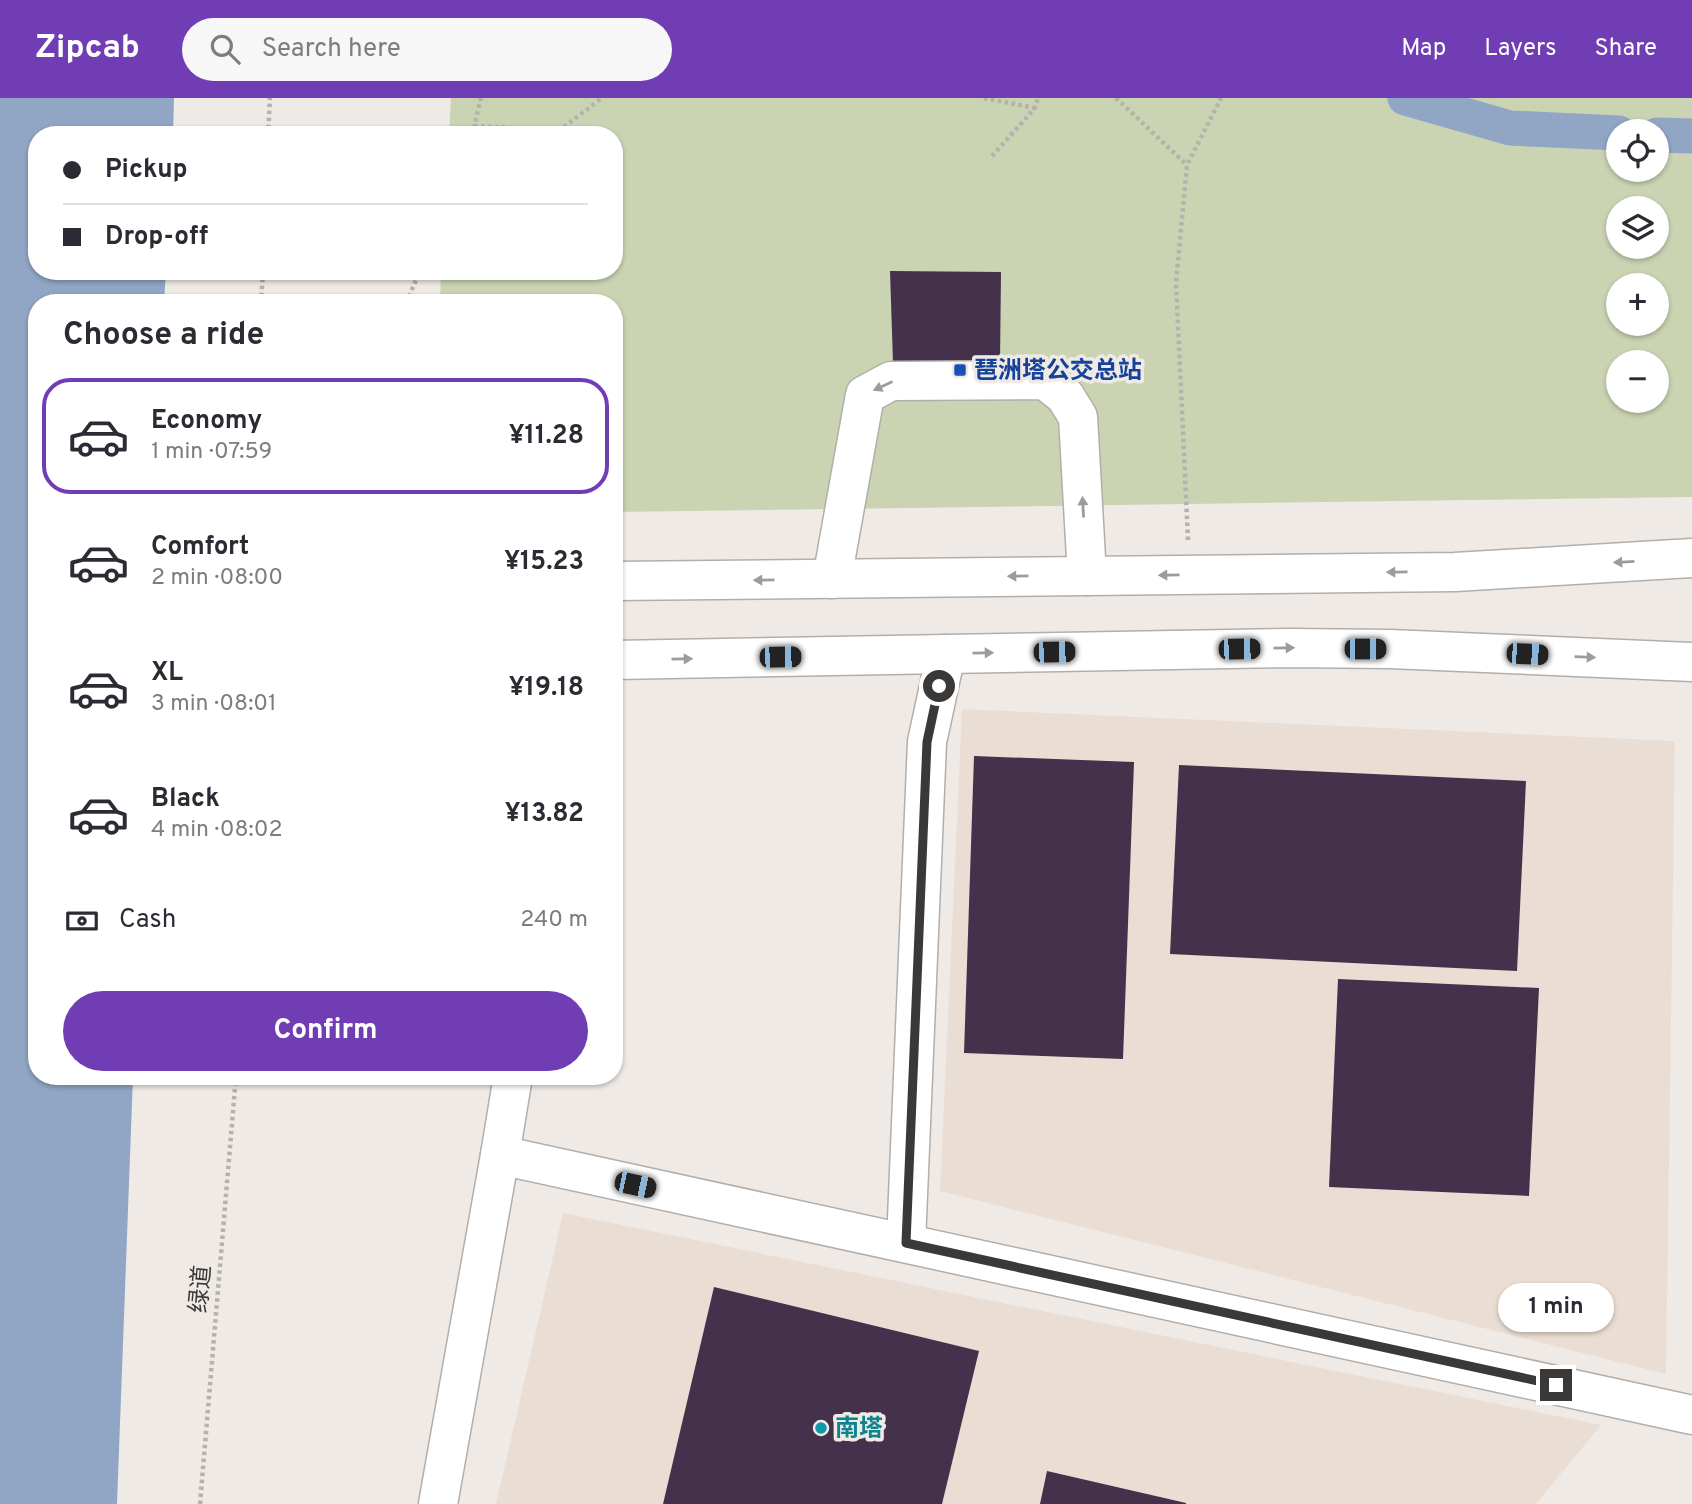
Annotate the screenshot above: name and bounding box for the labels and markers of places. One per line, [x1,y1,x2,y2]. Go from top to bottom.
place label: 琶洲塔公交总站 [974,357,1142,387]
marker: 琶洲塔公交总站 [952,362,968,378]
place label: 南塔 [835,1415,883,1445]
marker: 南塔 [813,1420,829,1436]

